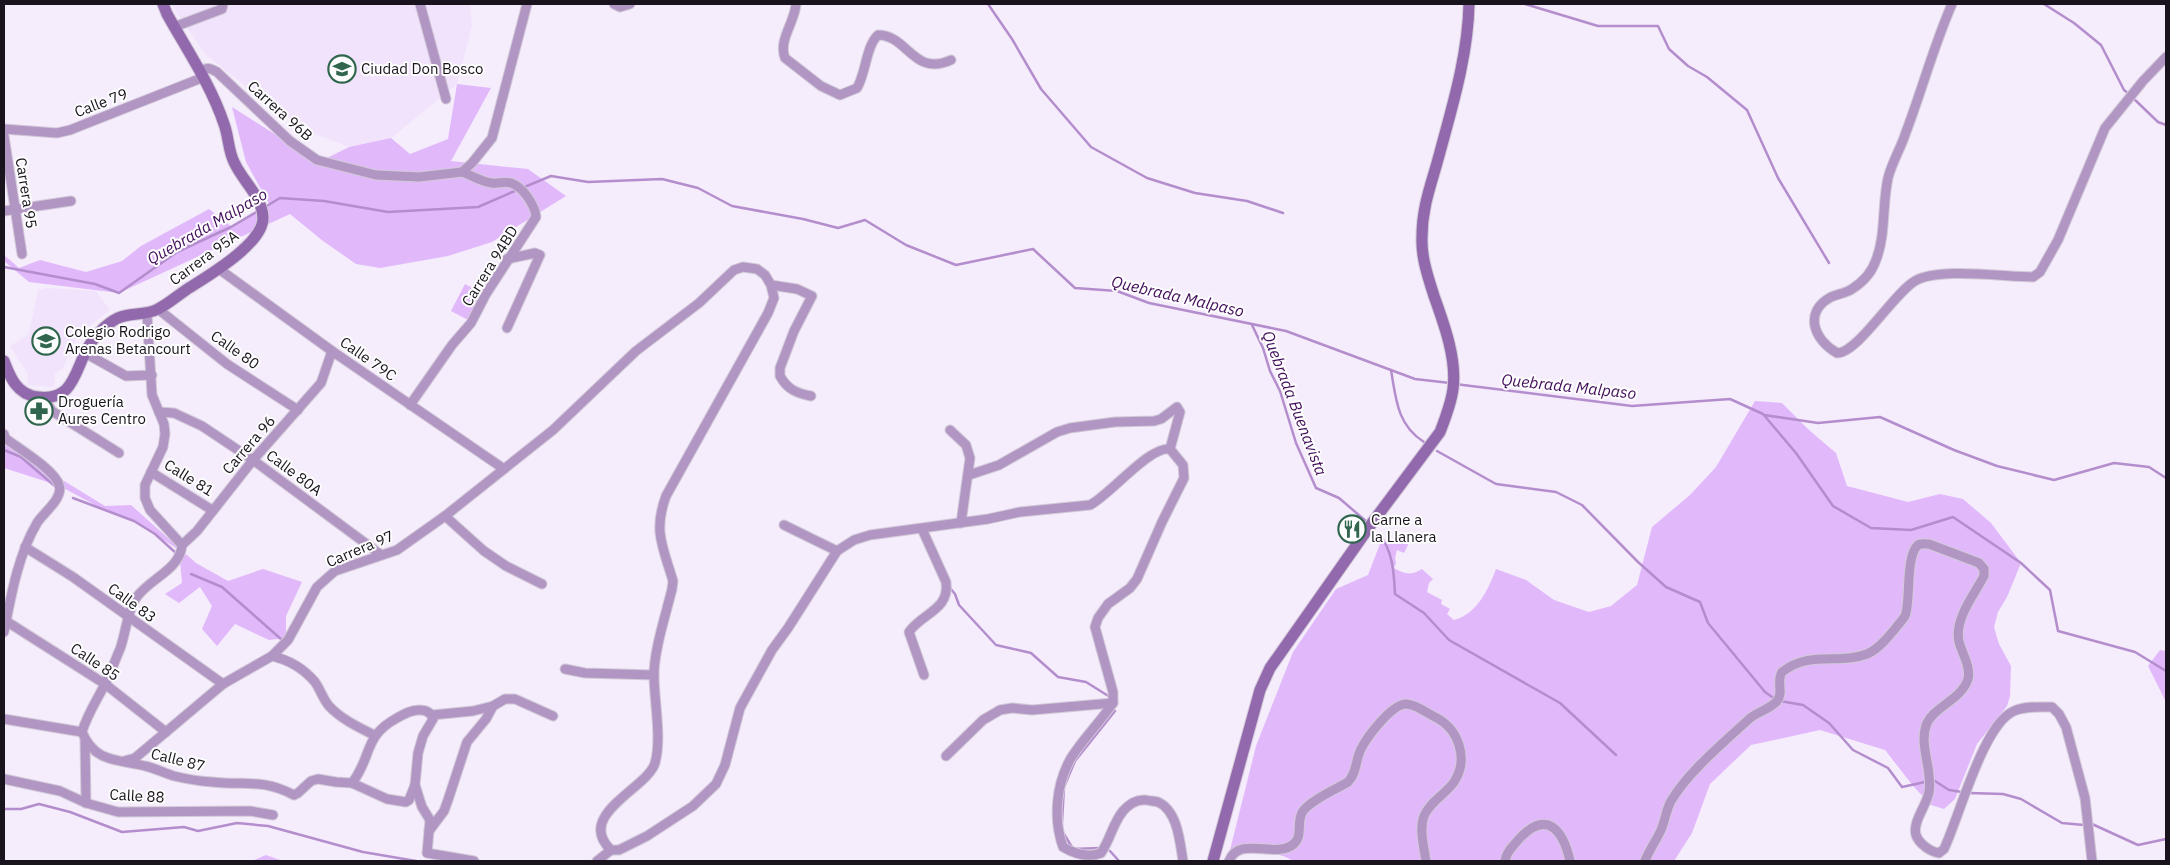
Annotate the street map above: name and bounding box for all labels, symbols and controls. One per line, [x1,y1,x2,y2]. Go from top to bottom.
school or university icon: Ciudad Don Bosco [327,54,357,84]
place label: Ciudad Don Bosco [361,59,483,78]
street label: Carrera 96B [244,76,317,145]
street label: Calle 79 [72,84,130,121]
street label: Carrera 95 [12,156,41,230]
water label: Quebrada Malpaso [143,183,271,269]
street label: Carrera 94BD [457,222,522,310]
street label: Carrera 95A [165,226,242,289]
water label: Quebrada Malpaso [1110,271,1246,321]
place label: Colegio Rodrigo Arenas Betancourt [65,322,191,358]
school or university icon: Colegio Rodrigo Arenas Betancourt [31,326,61,356]
street label: Calle 80 [207,326,263,373]
water label: Quebrada Buenavista [1258,328,1332,478]
street label: Calle 79C [336,332,400,385]
water label: Quebrada Malpaso [1501,369,1638,403]
place label: Droguería Aures Centro [58,392,146,428]
pharmacy icon: Droguería Aures Centro [24,396,54,426]
street label: Carrera 96 [218,411,279,478]
street label: Calle 80A [263,446,326,500]
street label: Calle 81 [161,455,218,500]
place label: Carne a la Llanera [1371,510,1436,546]
restaurant icon: Carne a la Llanera [1337,514,1367,544]
street label: Carrera 97 [323,526,396,571]
street label: Calle 83 [104,579,160,627]
street label: Calle 85 [67,638,123,685]
street label: Calle 87 [149,744,207,775]
street label: Calle 88 [109,785,165,806]

